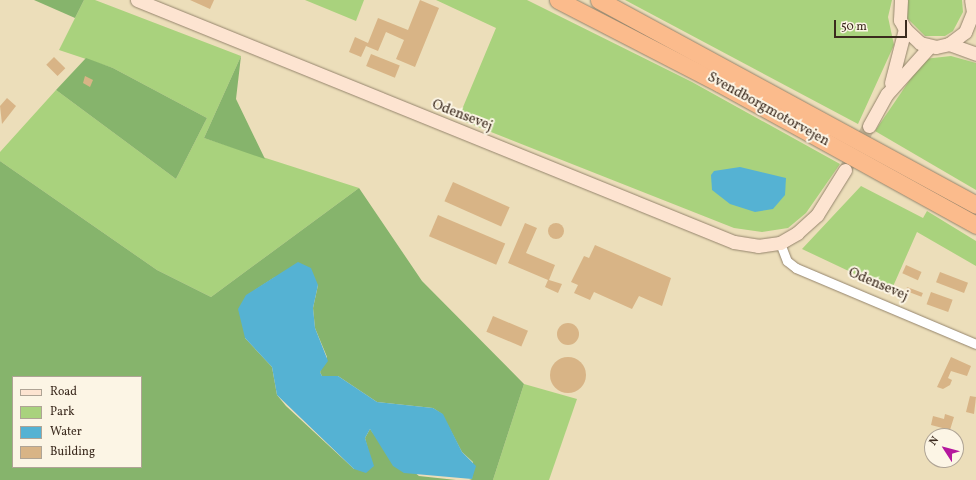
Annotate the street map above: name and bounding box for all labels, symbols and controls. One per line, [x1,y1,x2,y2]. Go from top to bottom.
scale bar [836,12,909,38]
text: 50 m [841,19,867,35]
street label: Svendborgmotorvejen [704,70,832,150]
street label: Odensevej [429,97,495,135]
street label: Odensevej [846,265,910,305]
legend [12,376,142,468]
text: Road [50,384,77,400]
text: Park [50,404,75,420]
text: Water [50,424,82,440]
north arrow [924,428,964,468]
text: N [926,434,943,449]
text: Building [50,444,95,460]

